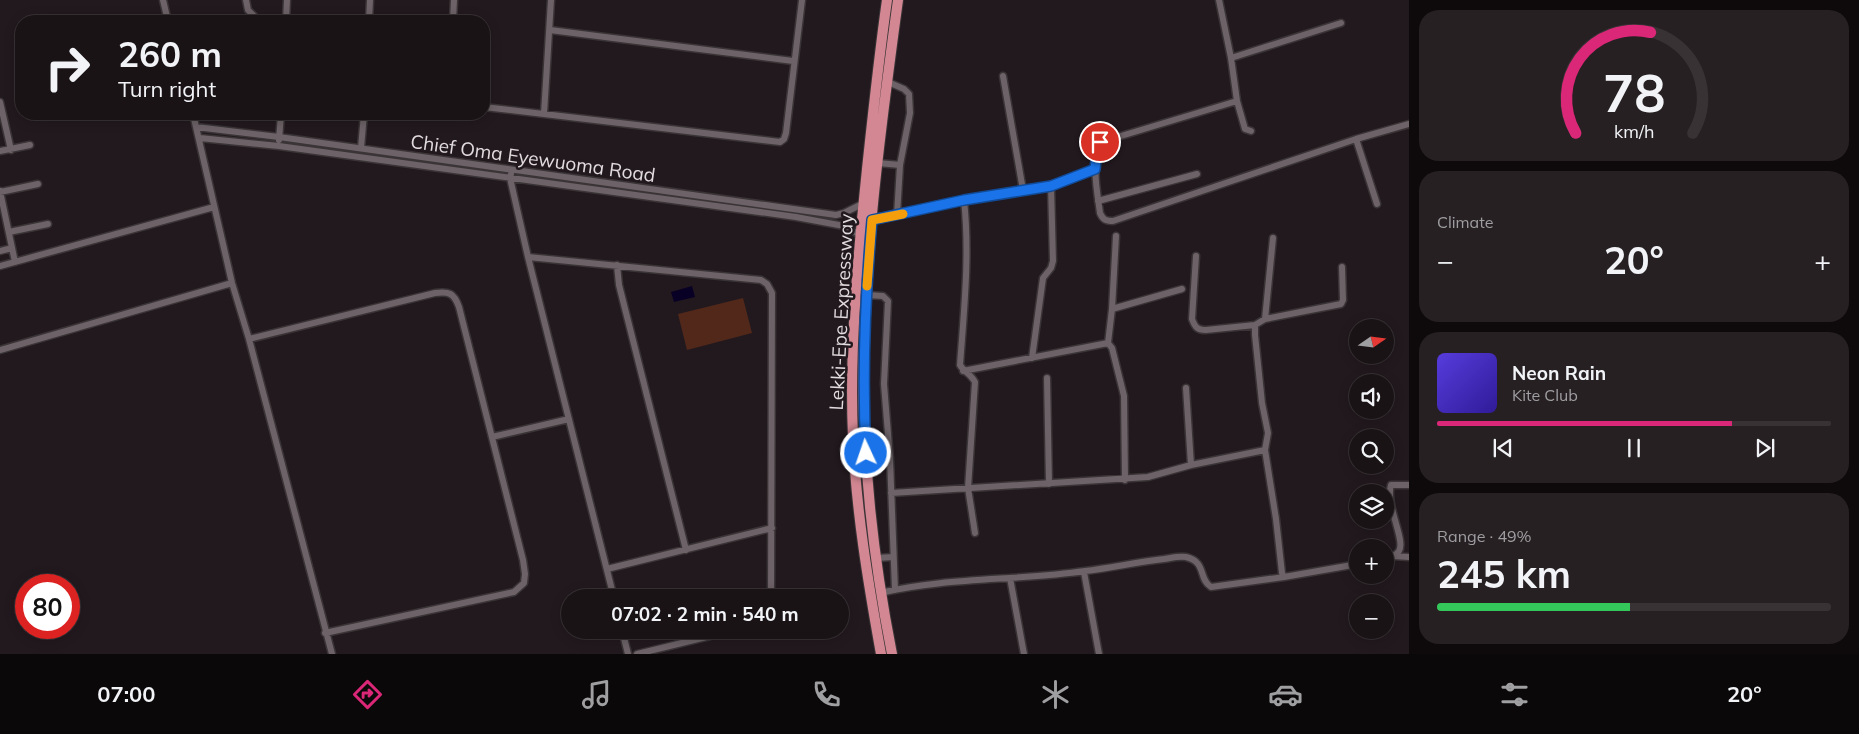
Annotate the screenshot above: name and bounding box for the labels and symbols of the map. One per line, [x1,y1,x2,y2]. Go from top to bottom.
pin [1079,121,1121,163]
street label: Chief Oma Eyewuoma Road [409,129,657,187]
street label: Lekki-Epe Expressway [824,213,858,411]
north arrow [1349,319,1394,364]
position arrow [839,426,891,478]
speed limit sign: 80 [15,574,80,639]

